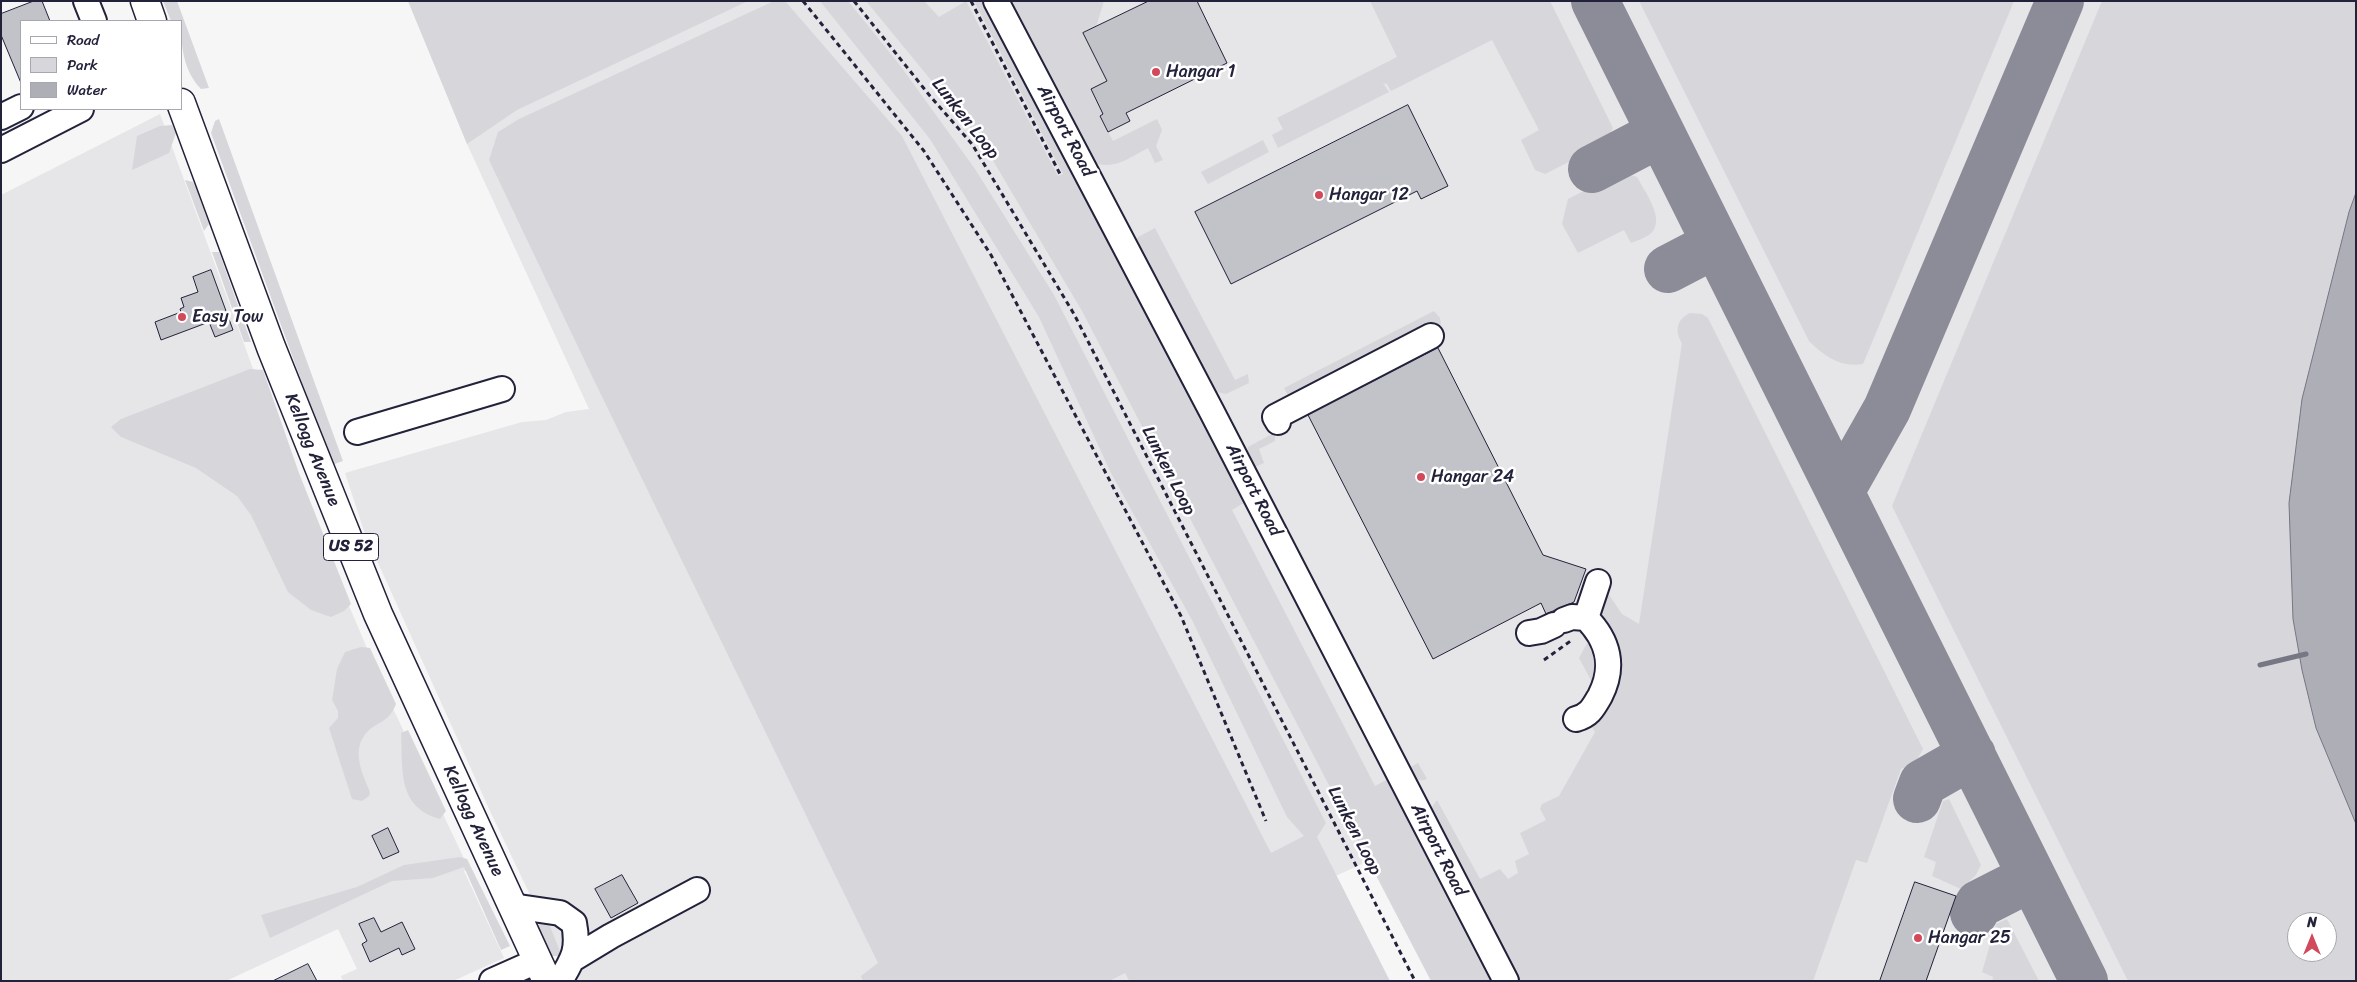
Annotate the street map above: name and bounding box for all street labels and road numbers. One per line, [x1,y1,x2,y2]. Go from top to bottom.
street label: Lunken Loop [927,74,1003,164]
street label: Airport Road [1032,81,1098,181]
street label: Kellogg Avenue [280,390,344,510]
street label: Lunken Loop [1136,423,1200,519]
street label: Airport Road [1220,440,1286,540]
road number: US 52 [324,534,378,560]
street label: Kellogg Avenue [438,762,508,880]
street label: Lunken Loop [1322,783,1386,879]
street label: Airport Road [1405,800,1471,900]

